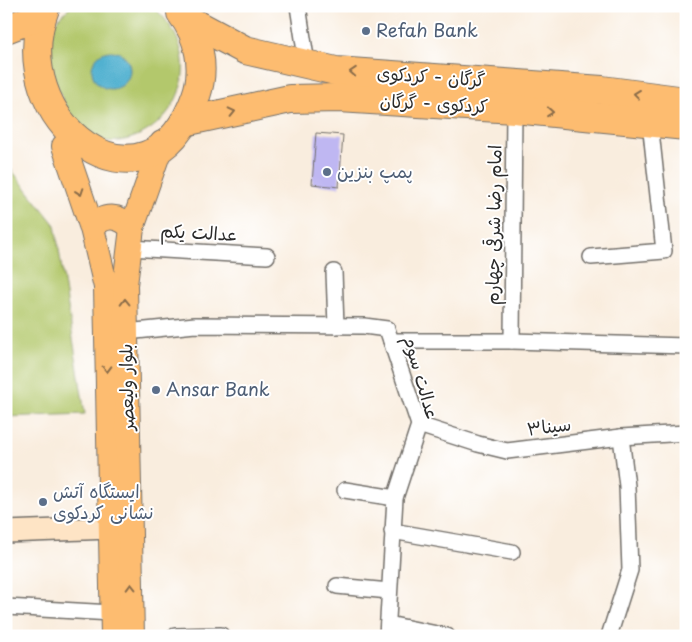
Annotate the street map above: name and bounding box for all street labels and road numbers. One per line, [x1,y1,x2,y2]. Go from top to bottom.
street label: گرگان - کردکوی [376,58,486,93]
street label: کردکوی - گرگان [379,86,489,119]
street label: امام رضا شرقی چهارم [478,144,509,306]
street label: عدالت یکم [159,216,239,249]
street label: عدالت سوم [396,332,447,423]
street label: بلوار ولیعصر [111,343,140,433]
street label: سینا۳ [525,409,573,442]

